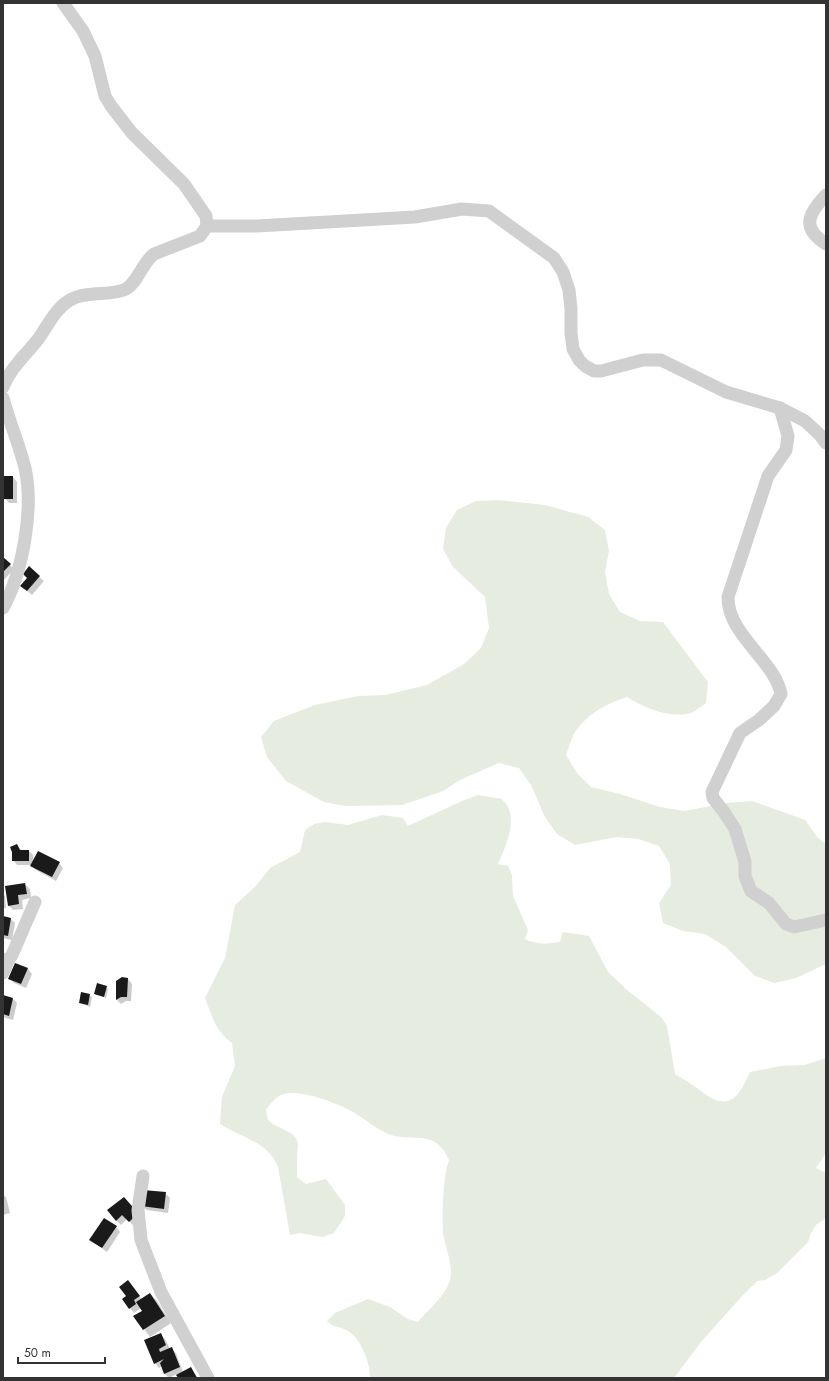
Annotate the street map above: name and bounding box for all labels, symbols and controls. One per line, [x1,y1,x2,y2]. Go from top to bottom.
scale bar [18,1339,105,1365]
text: 50 m [24,1344,51,1362]

